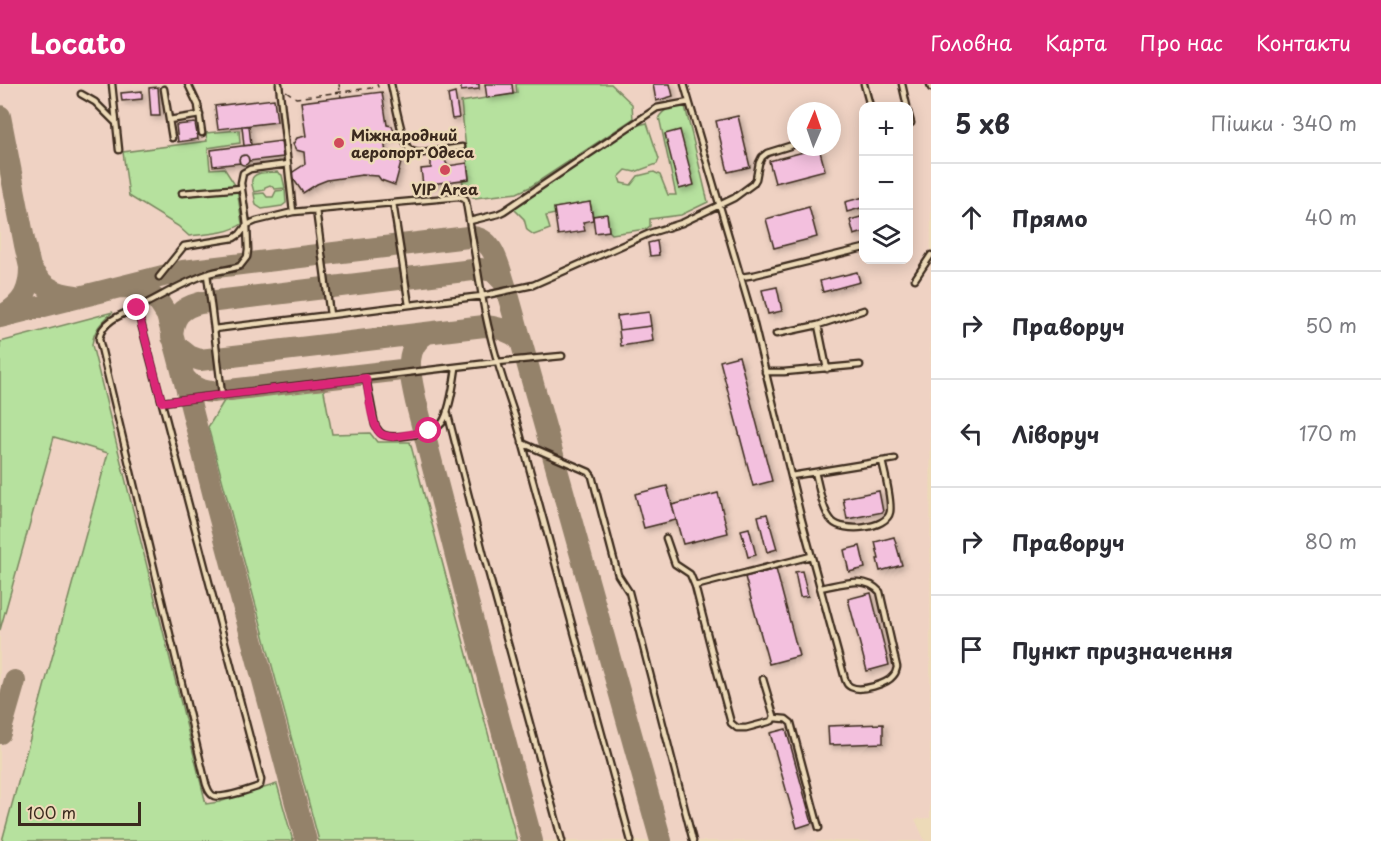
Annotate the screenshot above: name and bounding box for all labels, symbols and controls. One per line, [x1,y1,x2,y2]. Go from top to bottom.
text: Locato [30,21,126,64]
text: Головна [931,26,1012,58]
text: Карта [1045,26,1107,58]
text: Про нас [1140,26,1223,58]
text: Контакти [1256,26,1351,58]
north arrow [787,102,841,156]
map controls [859,102,913,264]
button: + [859,102,913,156]
text: 5 хв [955,104,1010,143]
text: Пішки · 340 m [1211,108,1357,138]
place label: Міжнародний аеропорт Одеса [351,123,474,163]
marker: Міжнародний аеропорт Одеса [332,136,346,150]
button: − [859,156,913,210]
marker: VIP Area [438,163,452,177]
place label: VIP Area [412,177,479,200]
icon: ahead [955,201,988,234]
text: Прямо [1012,201,1087,234]
text: 40 m [1305,202,1357,232]
button: layers [859,210,913,264]
route end [123,294,149,320]
icon: right [955,309,988,342]
text: Праворуч [1012,309,1125,342]
text: 50 m [1305,310,1357,340]
route start [415,417,441,443]
icon: left [955,417,988,450]
text: Ліворуч [1012,417,1099,450]
text: 170 m [1299,418,1357,448]
icon: right [955,525,988,558]
text: Праворуч [1012,525,1125,558]
text: 80 m [1305,526,1357,556]
icon: arrive [955,633,988,666]
text: Пункт призначення [1012,633,1233,666]
scale bar [18,799,141,826]
text: 100 m [27,800,76,824]

